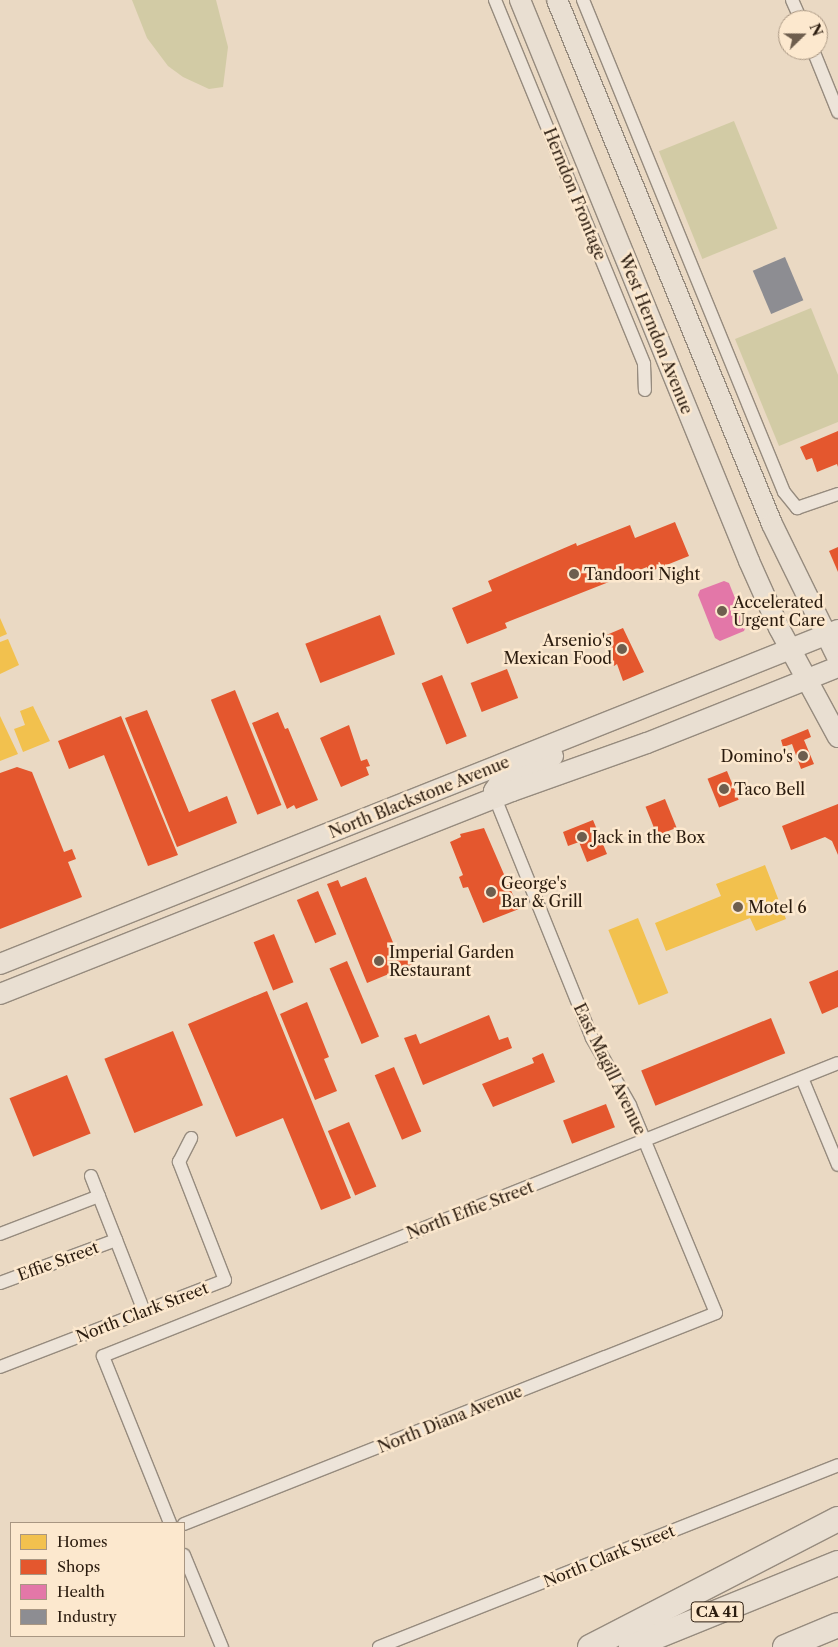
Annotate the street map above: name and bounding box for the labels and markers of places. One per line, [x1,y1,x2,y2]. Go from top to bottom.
place label: Tandoori Night [584,564,700,584]
marker: Tandoori Night [568,568,580,580]
place label: Accelerated Urgent Care [733,592,825,630]
marker: Accelerated Urgent Care [715,604,729,618]
place label: Arsenio's Mexican Food [503,630,612,668]
marker: Arsenio's Mexican Food [616,643,628,655]
place label: Domino's [721,746,793,766]
marker: Domino's [797,750,809,762]
place label: Taco Bell [734,779,805,799]
marker: Taco Bell [718,783,730,795]
place label: Jack in the Box [592,827,706,847]
marker: Jack in the Box [576,831,588,843]
place label: George's Bar & Grill [501,873,583,911]
marker: George's Bar & Grill [485,886,497,898]
place label: Motel 6 [748,897,807,917]
marker: Motel 6 [732,901,744,913]
place label: Imperial Garden Restaurant [389,942,514,980]
marker: Imperial Garden Restaurant [373,955,385,967]

